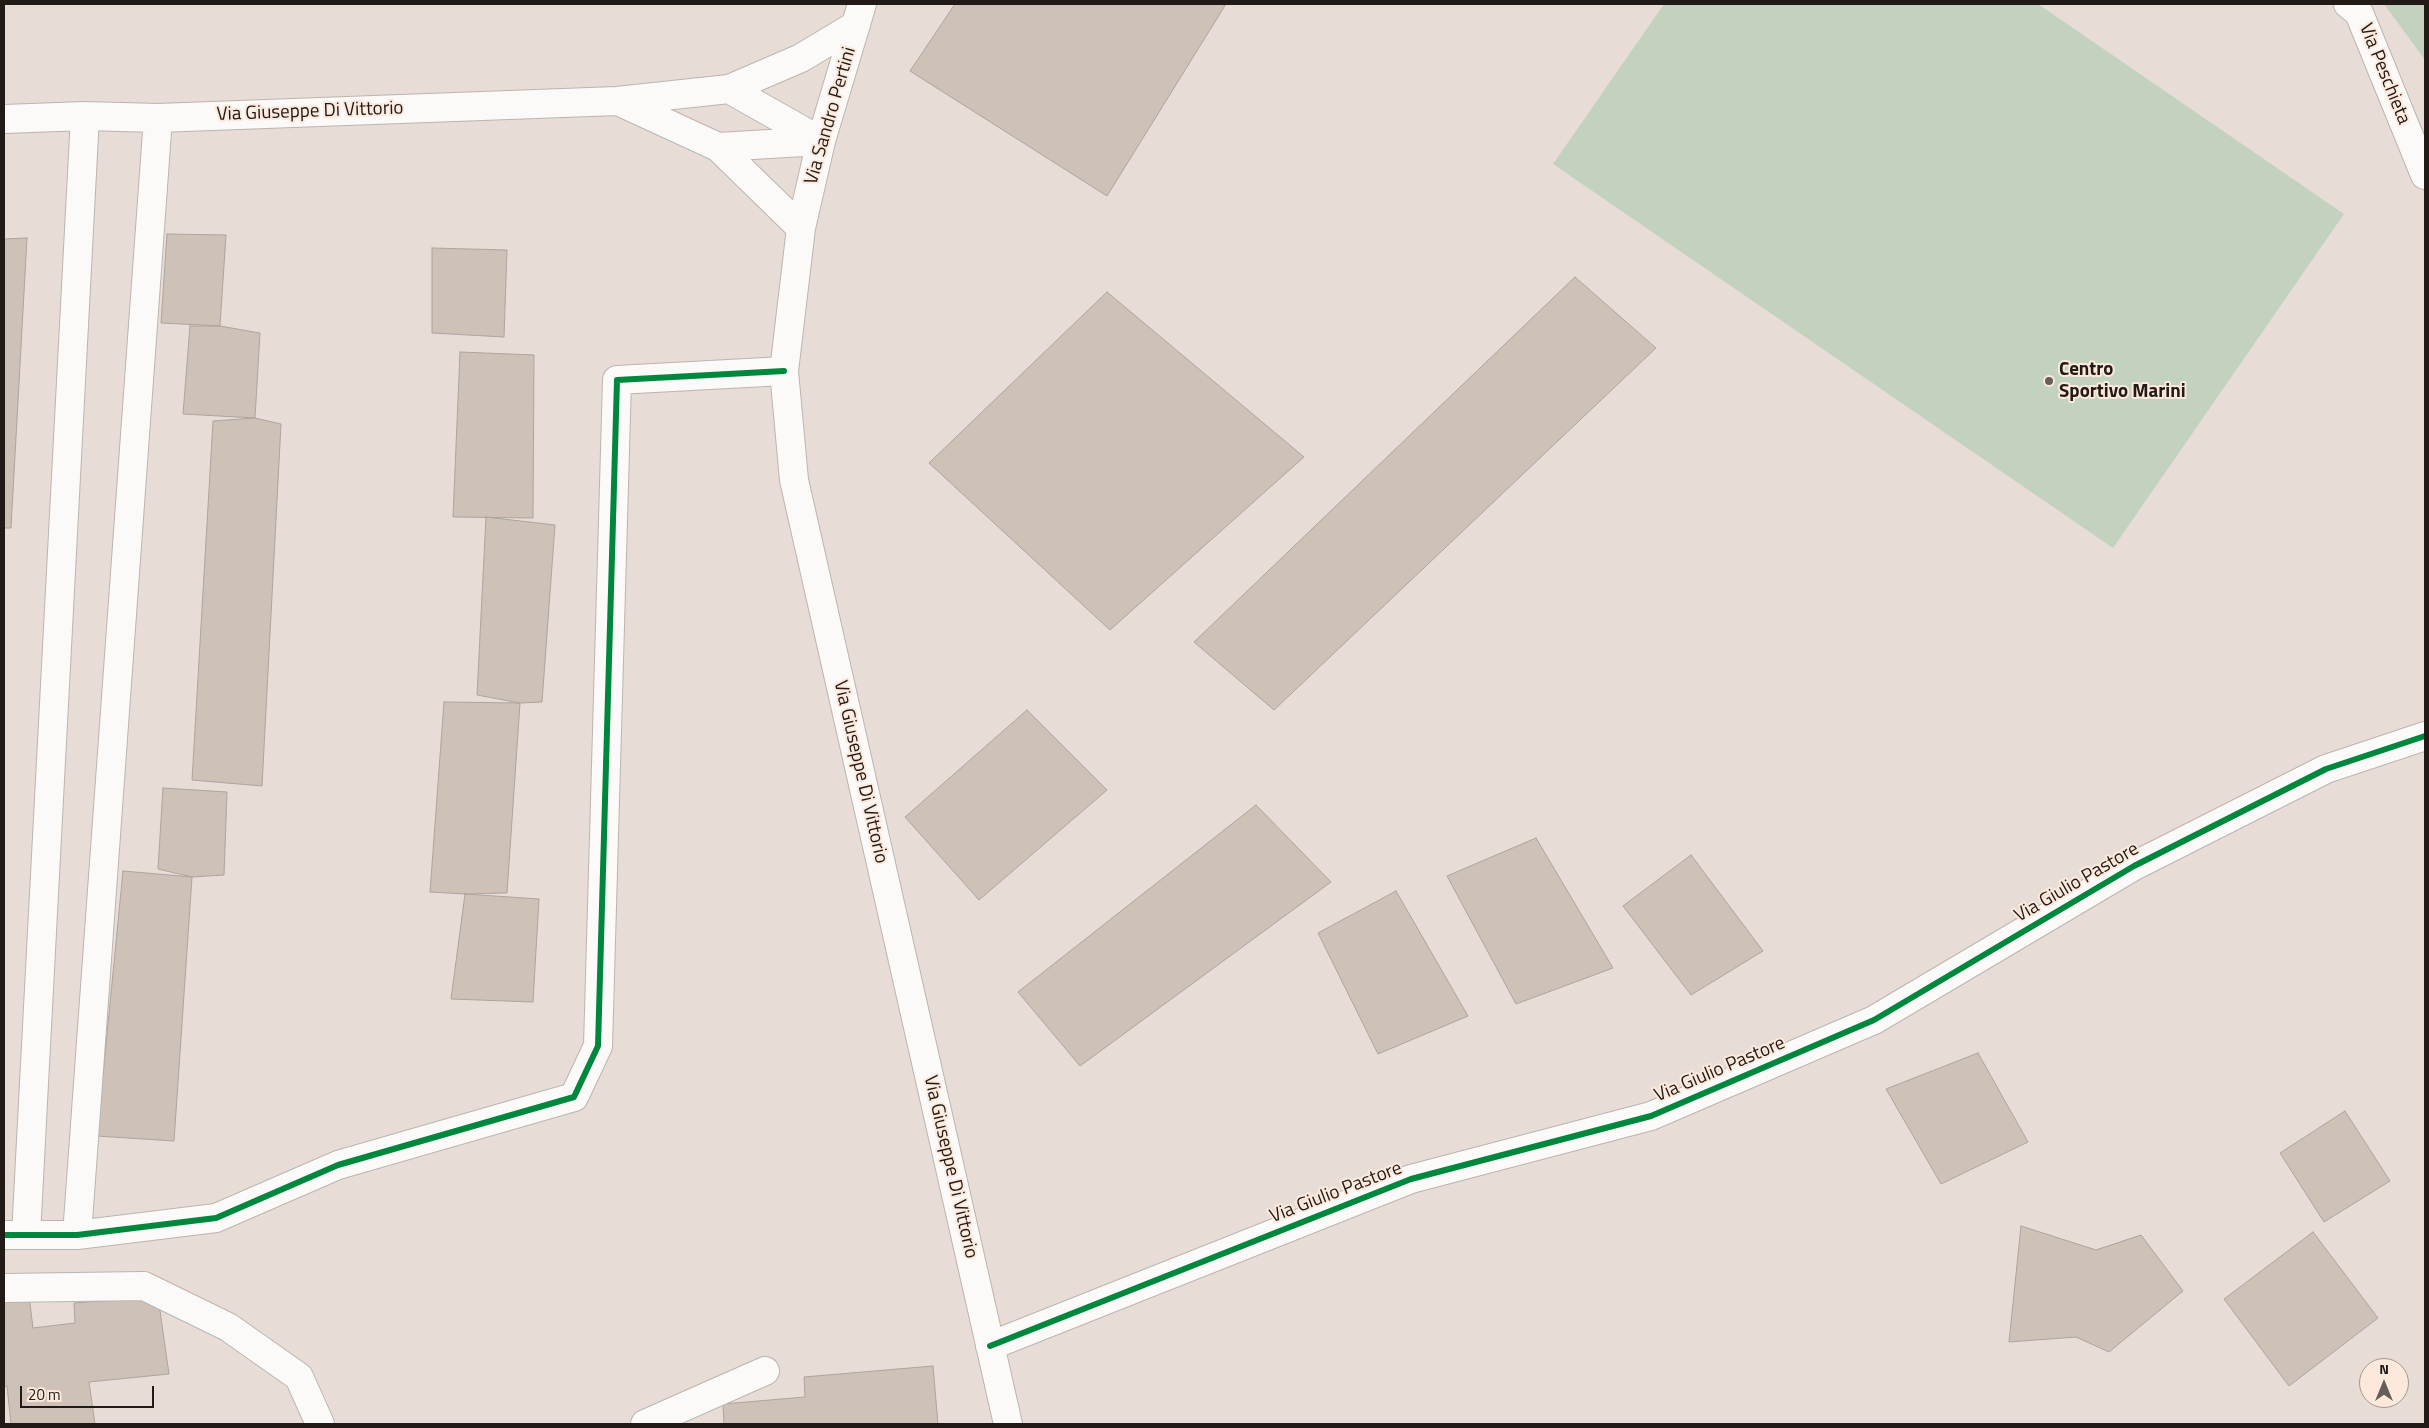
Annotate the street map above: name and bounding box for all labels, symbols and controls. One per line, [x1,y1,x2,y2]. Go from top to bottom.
street label: Via Peschieta [2353,20,2415,128]
street label: Via Sandro Pertini [800,45,862,187]
street label: Via Giuseppe Di Vittorio [216,97,404,127]
place label: Centro Sportivo Marini [2059,359,2186,403]
marker: Centro Sportivo Marini [2043,375,2055,387]
street label: Via Giuseppe Di Vittorio [828,678,892,866]
street label: Via Giulio Pastore [2011,838,2143,928]
street label: Via Giulio Pastore [1651,1032,1789,1108]
street label: Via Giuseppe Di Vittorio [918,1073,982,1261]
street label: Via Giulio Pastore [1267,1157,1405,1229]
north arrow [2359,1358,2409,1408]
text: N [2379,1358,2389,1379]
scale bar [22,1376,156,1408]
text: 20 m [28,1383,61,1406]

